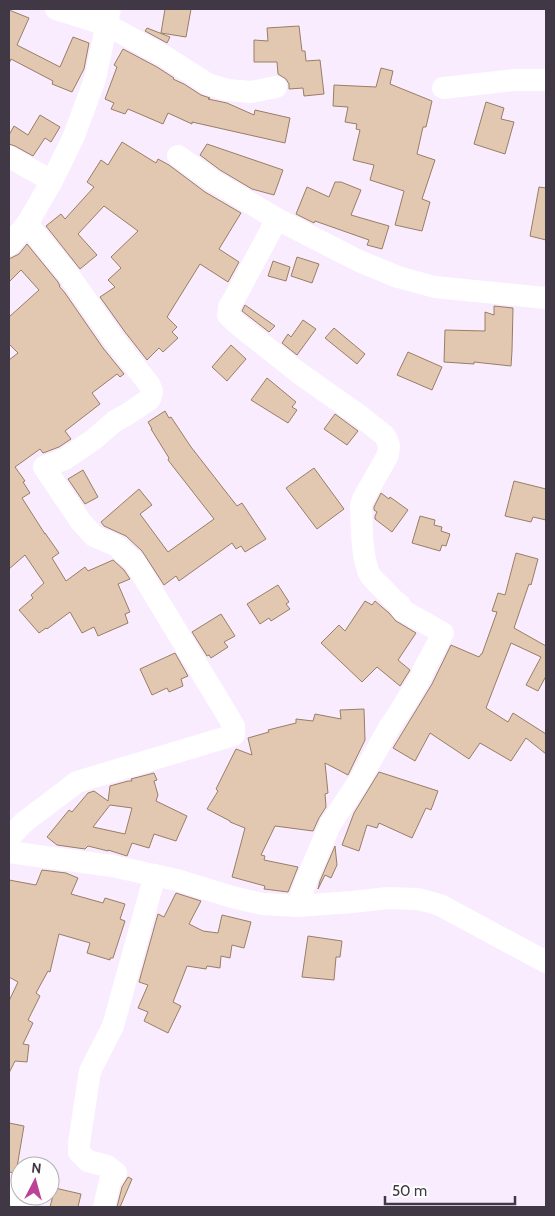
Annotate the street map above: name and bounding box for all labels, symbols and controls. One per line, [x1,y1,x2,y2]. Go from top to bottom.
north arrow [10,1156,60,1206]
text: N [30,1159,42,1178]
scale bar [385,1174,515,1206]
text: 50 m [392,1182,427,1200]

